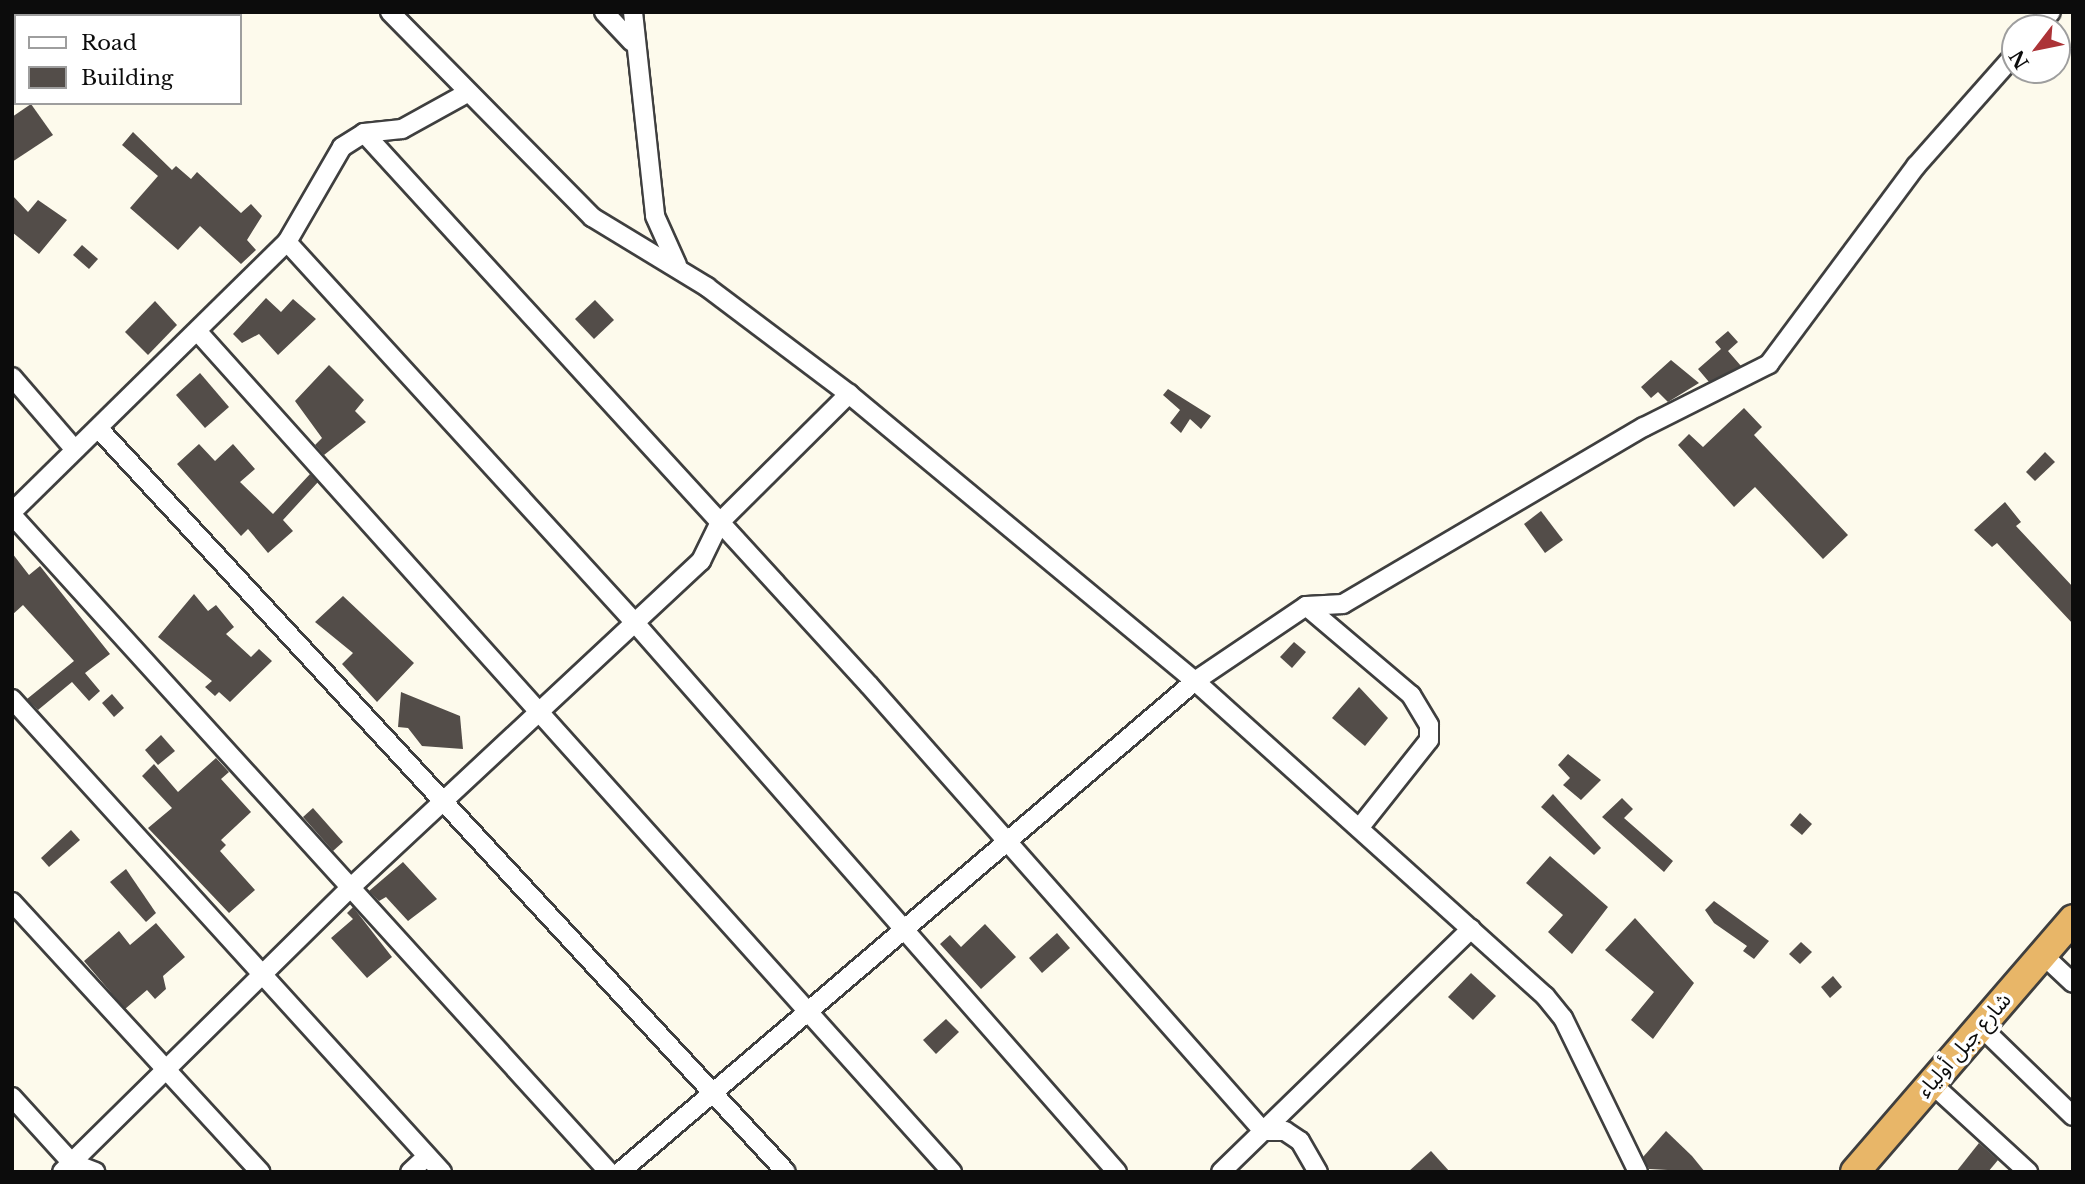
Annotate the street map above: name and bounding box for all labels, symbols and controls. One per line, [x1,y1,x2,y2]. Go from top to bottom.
legend [14,14,242,105]
north arrow [2001,14,2071,84]
text: Road [81,30,137,56]
text: N [2005,46,2034,73]
text: Building [81,65,173,91]
street label: شارع جبل أولياء [1912,988,2016,1102]

